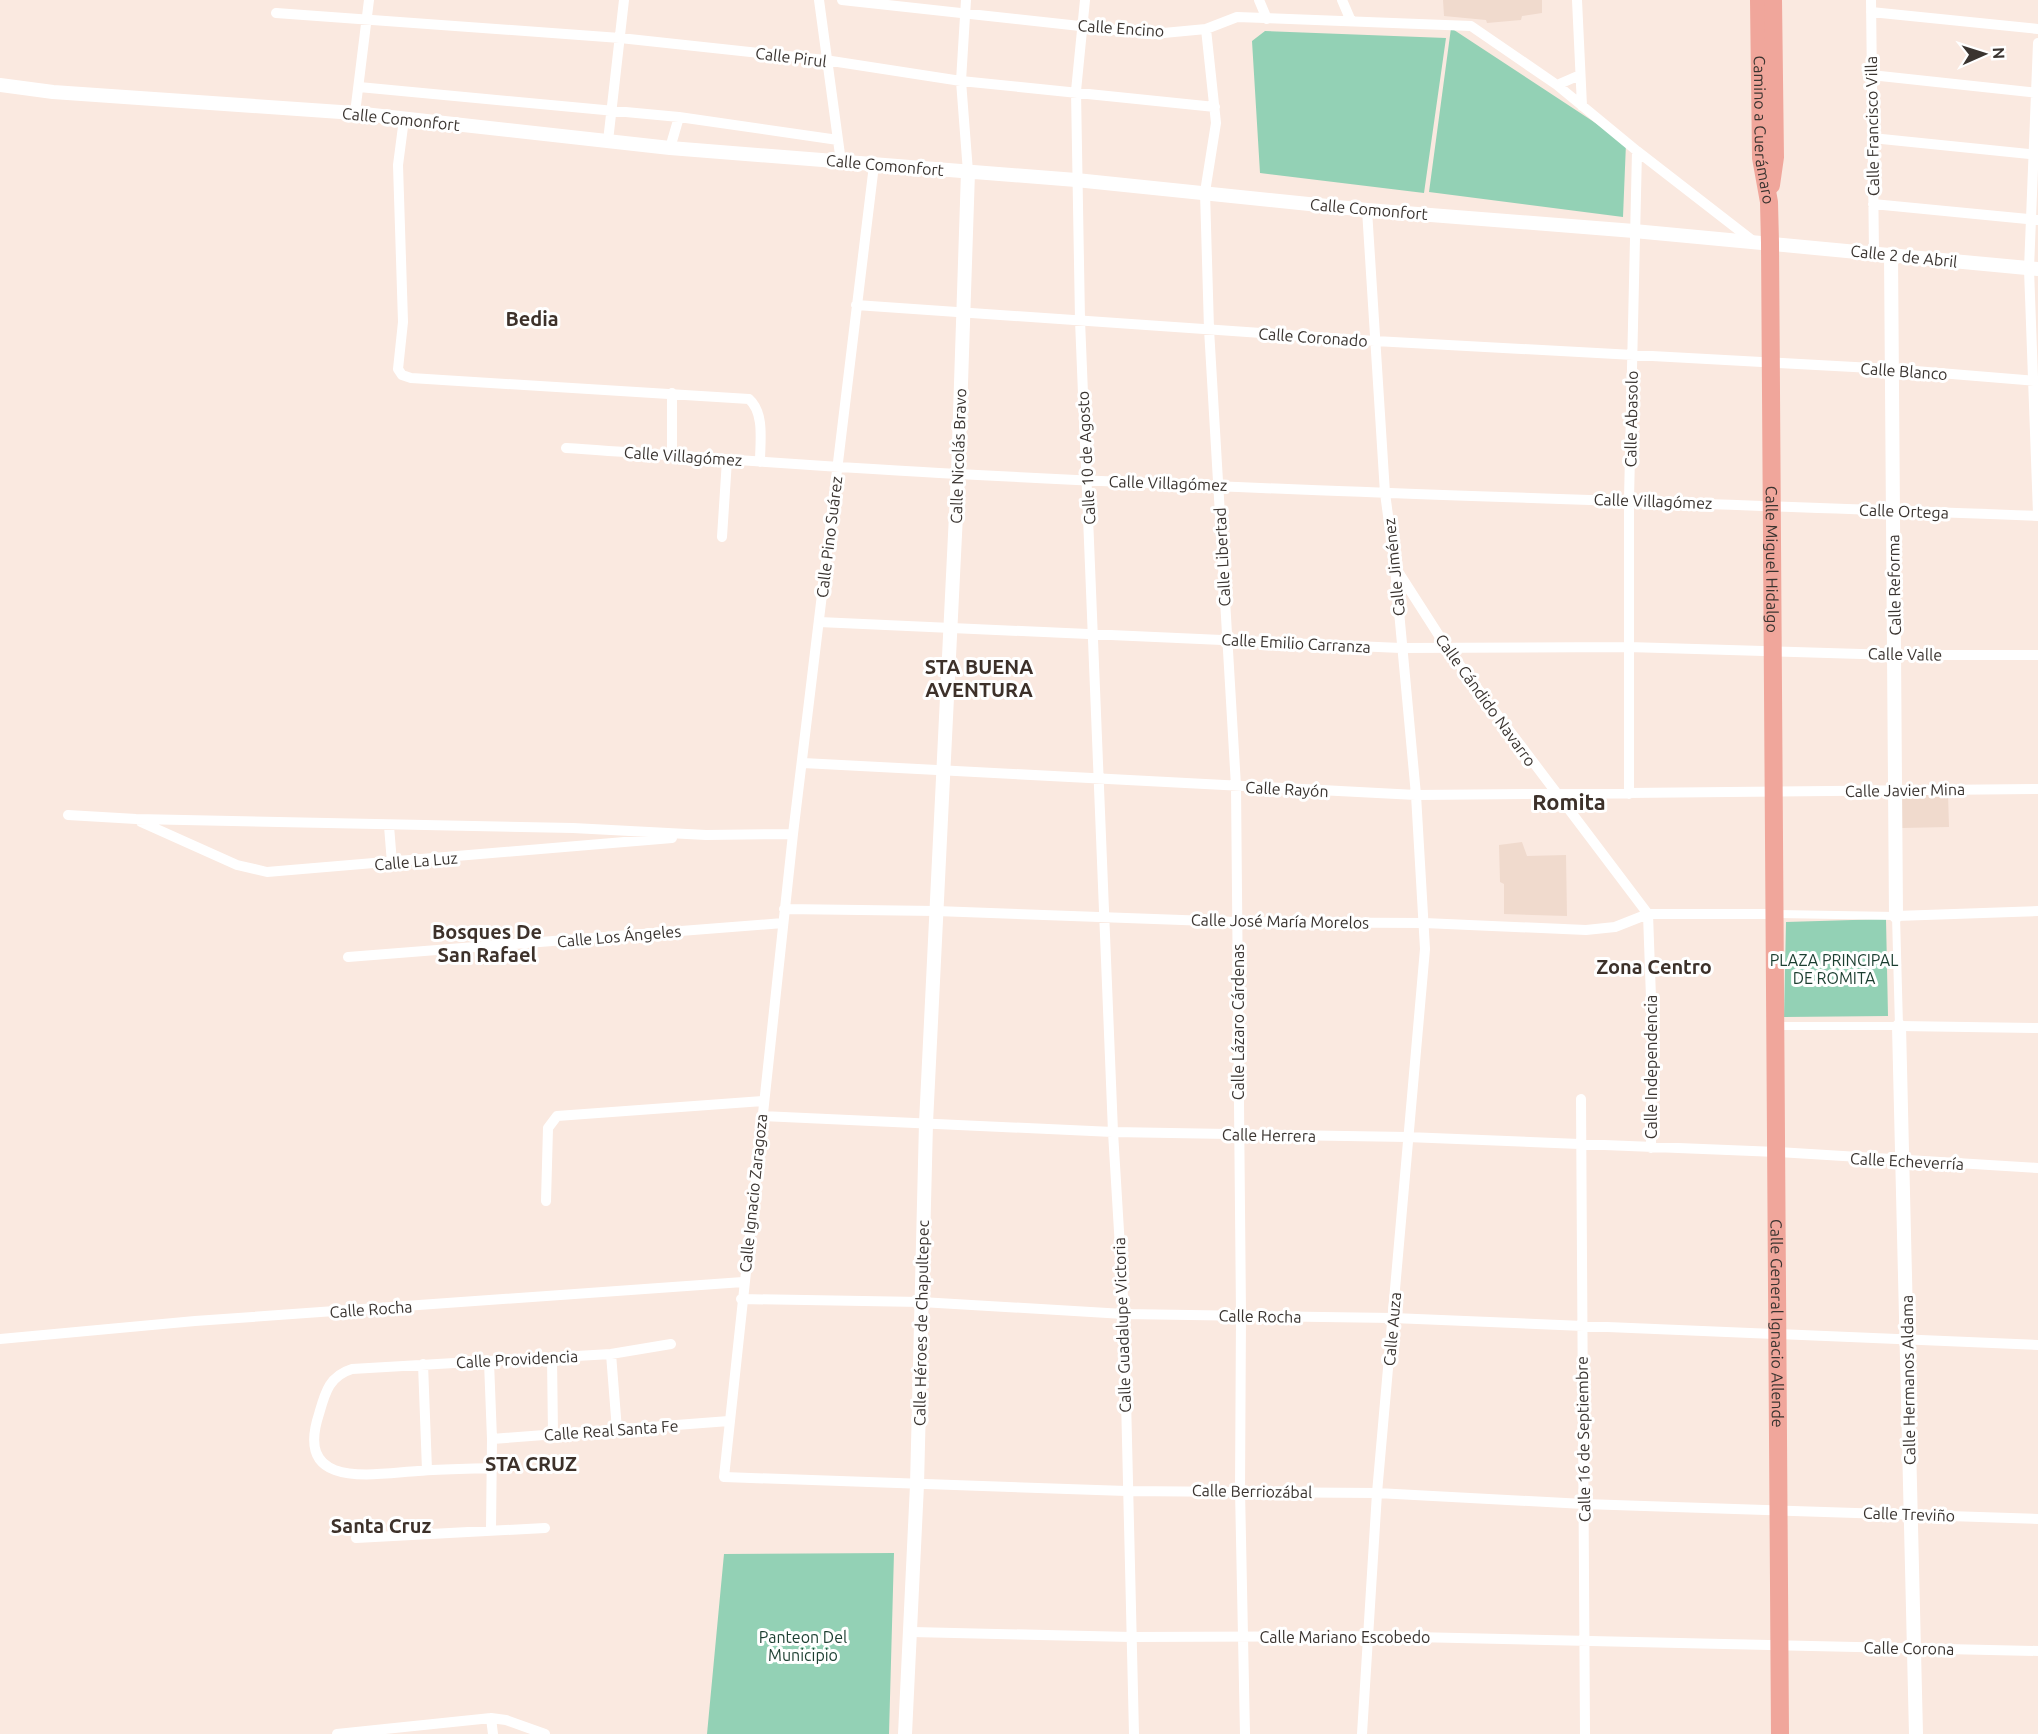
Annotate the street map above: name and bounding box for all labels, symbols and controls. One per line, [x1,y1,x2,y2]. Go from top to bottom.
street label: Calle Encino [1077,16,1165,40]
north arrow [1954,24,2014,84]
street label: Calle Pirul [754,44,828,70]
text: N [1990,47,2008,60]
street label: Camino a Cuerámaro [1751,55,1778,205]
street label: Calle Francisco Villa [1862,56,1882,196]
street label: Calle Comonfort [341,104,461,134]
street label: Calle Comonfort [825,151,945,179]
street label: Calle Comonfort [1309,195,1429,223]
street label: Calle 2 de Abril [1850,241,1958,271]
district label: Bedia [505,307,559,330]
street label: Calle Coronado [1258,324,1368,350]
street label: Calle Blanco [1860,359,1948,383]
street label: Calle Abasolo [1621,370,1641,468]
street label: Calle Nicolás Bravo [947,388,969,524]
street label: Calle 10 de Agosto [1074,391,1098,525]
street label: Calle Villagómez [623,443,743,469]
street label: Calle Villagómez [1108,472,1228,494]
street label: Calle Pino Suárez [813,475,845,599]
street label: Calle Miguel Hidalgo [1763,486,1782,633]
street label: Calle Villagómez [1593,490,1713,512]
street label: Calle Ortega [1859,500,1949,522]
street label: Calle Libertad [1210,507,1234,607]
street label: Calle Jiménez [1380,517,1408,617]
street label: Calle Reforma [1884,534,1904,636]
street label: Calle Emilio Carranza [1221,630,1371,656]
street label: Calle Cándido Navarro [1432,630,1540,770]
street label: Calle Valle [1868,644,1942,664]
district label: STA BUENA AVENTURA [925,655,1033,701]
street label: Calle Rayón [1245,778,1329,800]
street label: Calle Javier Mina [1845,780,1965,800]
district label: Romita [1532,789,1606,814]
street label: Calle La Luz [374,848,458,874]
street label: Calle José María Morelos [1191,910,1369,932]
district label: Bosques De San Rafael [432,920,542,966]
street label: Calle Los Ángeles [556,920,682,950]
street label: Calle Lázaro Cárdenas [1229,944,1247,1100]
park label: PLAZA PRINCIPAL DE ROMITA [1770,951,1898,987]
district label: Zona Centro [1596,955,1712,978]
street label: Calle Independencia [1642,995,1660,1139]
street label: Calle Ignacio Zaragoza [736,1113,770,1273]
street label: Calle Herrera [1222,1125,1316,1145]
street label: Calle Echeverría [1850,1149,1964,1173]
street label: Calle Héroes de Chapultepec [910,1219,932,1426]
street label: Calle General Ignacio Allende [1768,1219,1787,1428]
street label: Calle Guadalupe Victoria [1110,1237,1134,1413]
street label: Calle Auza [1380,1291,1404,1367]
street label: Calle Hermanos Aldama [1898,1295,1918,1465]
street label: Calle Rocha [329,1297,413,1321]
street label: Calle Rocha [1218,1306,1302,1326]
street label: Calle Providencia [455,1347,579,1371]
street label: Calle 16 de Septiembre [1573,1356,1593,1522]
street label: Calle Real Santa Fe [543,1416,679,1444]
district label: STA CRUZ [485,1452,577,1475]
street label: Calle Berriozábal [1192,1481,1312,1501]
street label: Calle Treviño [1863,1503,1955,1525]
district label: Santa Cruz [331,1514,431,1537]
park label: Panteon Del Municipio [759,1628,847,1664]
street label: Calle Mariano Escobedo [1260,1628,1430,1646]
street label: Calle Corona [1863,1638,1955,1658]

